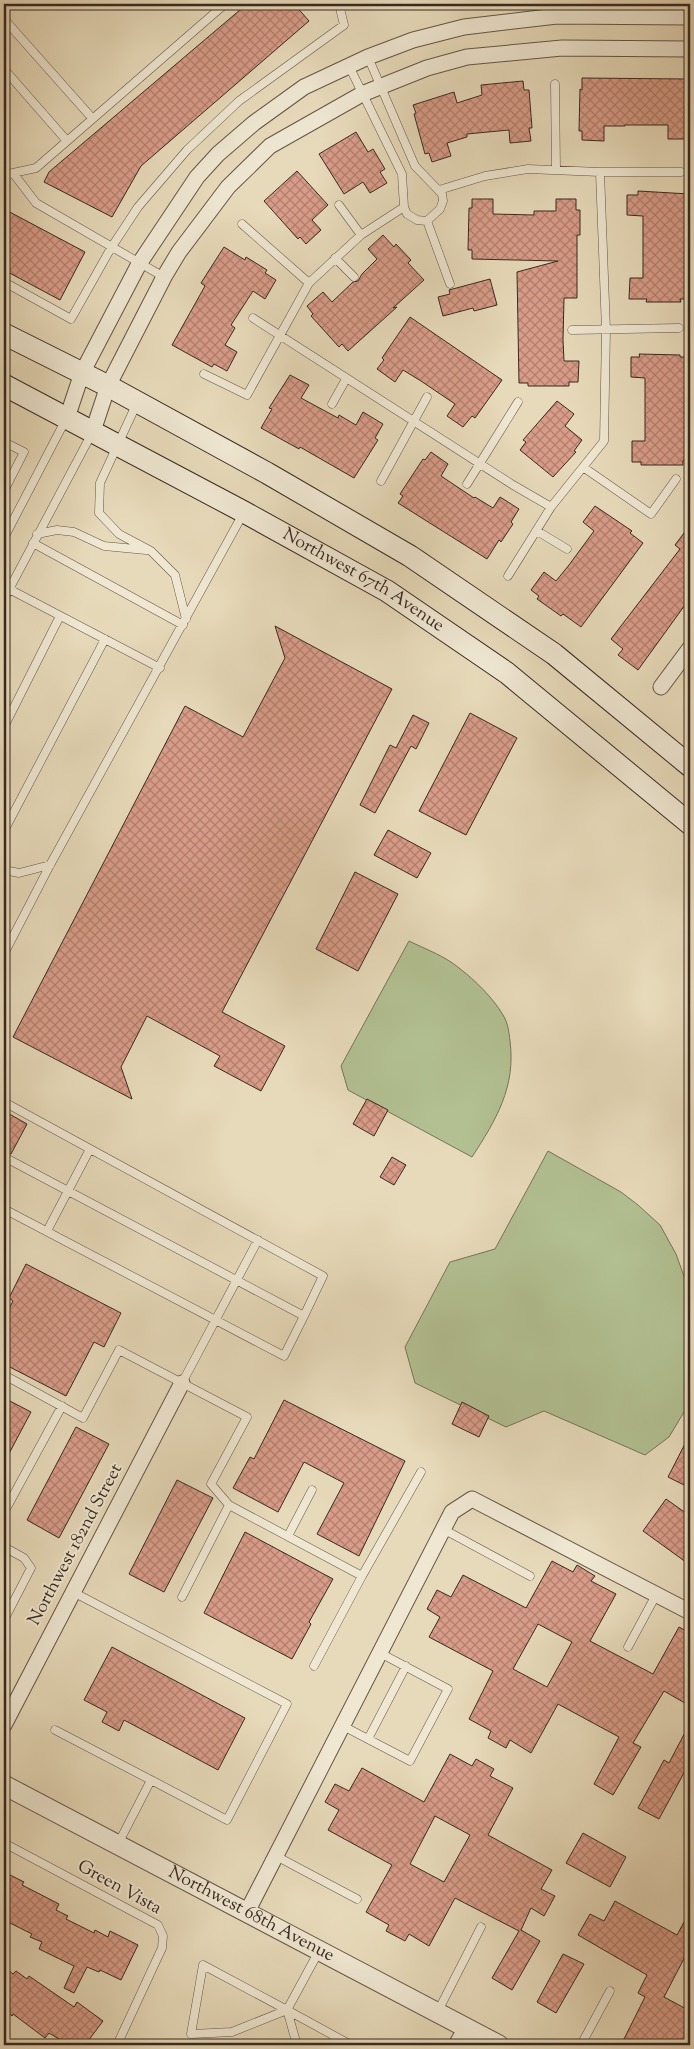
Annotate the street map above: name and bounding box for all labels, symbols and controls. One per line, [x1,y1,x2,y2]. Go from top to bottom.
street label: Northwest 67th Avenue [277,522,449,639]
street label: Northwest 182nd Street [22,1459,130,1631]
street label: Green Vista [72,1854,166,1922]
street label: Northwest 68th Avenue [163,1860,339,1969]

